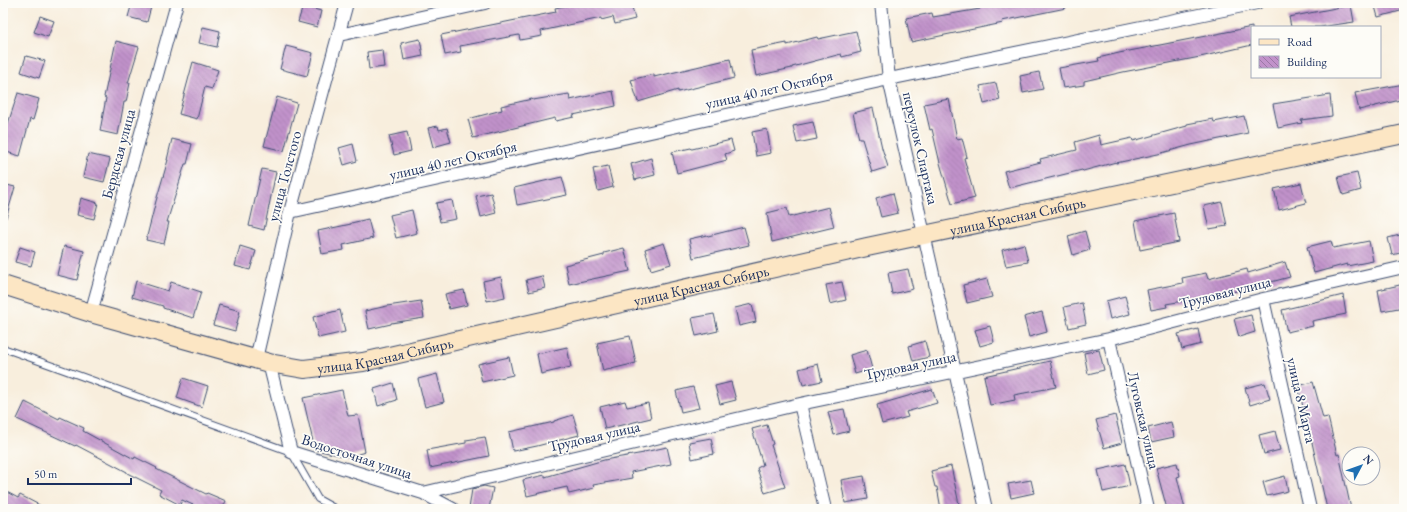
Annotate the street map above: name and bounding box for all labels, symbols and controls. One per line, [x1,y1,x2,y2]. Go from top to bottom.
legend [1251,26,1381,78]
text: Road [1287,34,1313,50]
text: Building [1287,54,1328,70]
street label: улица 40 лет Октября [703,65,835,113]
street label: переулок Спартака [899,90,943,206]
street label: Бердская улица [97,107,139,201]
street label: улица Толстого [263,129,305,223]
street label: улица 40 лет Октября [387,136,519,184]
street label: улица Красная Сибирь [948,192,1087,239]
street label: улица Красная Сибирь [632,260,771,310]
street label: Трудовая улица [1177,271,1273,313]
street label: улица Красная Сибирь [316,332,455,377]
street label: Трудовая улица [862,346,958,384]
street label: улица 8 Марта [1283,355,1321,445]
street label: Луговская улица [1124,369,1164,471]
street label: Трудовая улица [546,416,642,456]
street label: Водосточная улица [299,429,415,483]
north arrow [1341,446,1381,486]
text: N [1360,451,1377,467]
scale bar [28,460,131,486]
text: 50 m [34,466,58,482]

